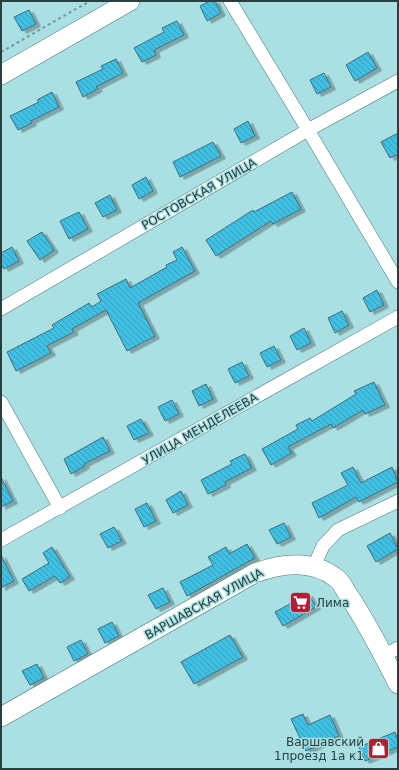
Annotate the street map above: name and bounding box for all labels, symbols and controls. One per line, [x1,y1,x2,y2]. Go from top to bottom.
street label: РОСТОВСКАЯ УЛИЦА [139,155,260,233]
street label: УЛИЦА МЕНДЕЛЕЕВА [140,390,261,468]
street label: ВАРШАВСКАЯ УЛИЦА [142,565,266,642]
supermarket icon: Лима [288,590,314,616]
place label: Лима [316,596,349,610]
place label: Варшавский 1проезд 1а к1 [274,735,364,763]
shop icon: Варшавский 1проезд 1а к1 [366,736,392,762]

